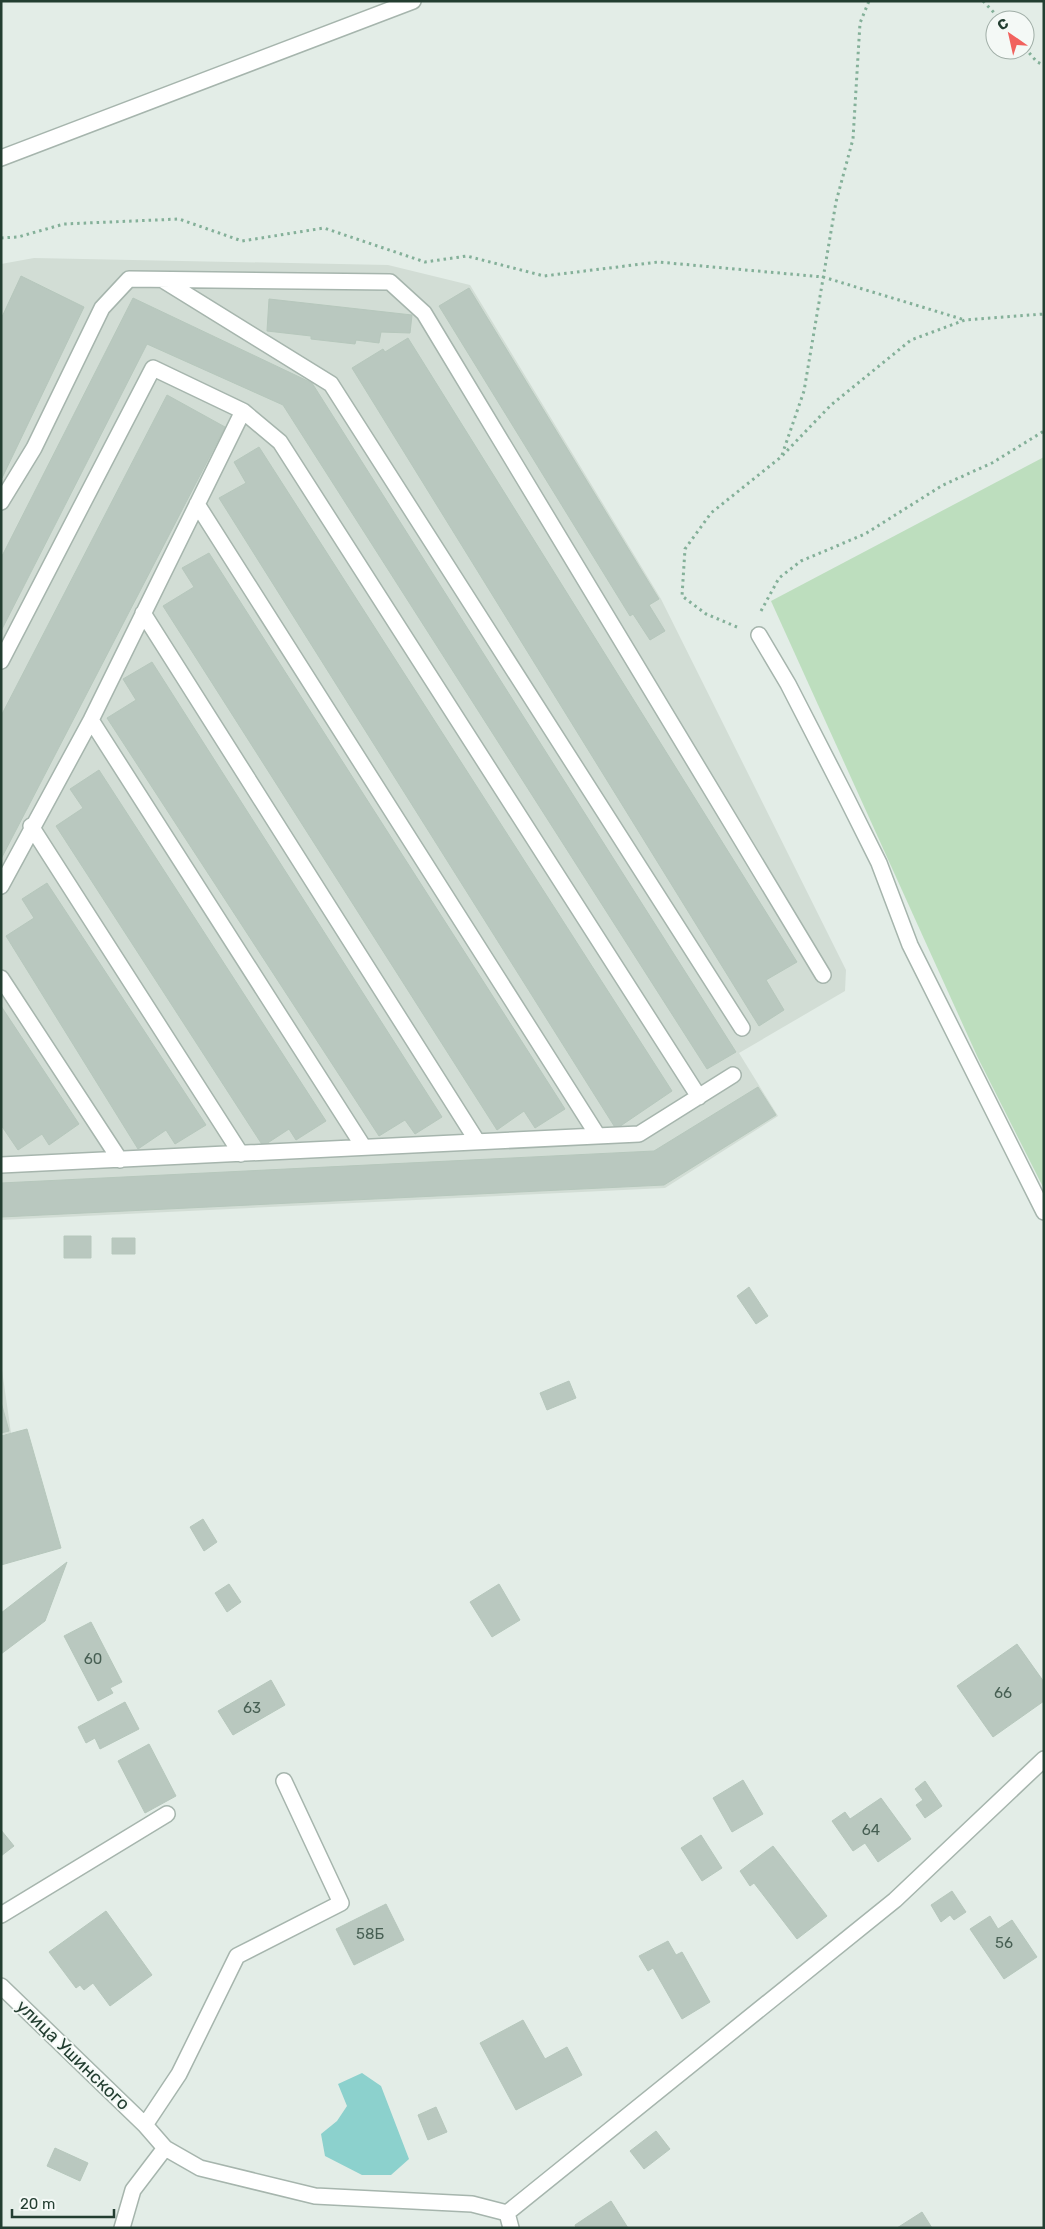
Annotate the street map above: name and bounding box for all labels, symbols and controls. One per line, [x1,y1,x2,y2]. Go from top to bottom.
north arrow [985,10,1035,60]
text: С [994,15,1012,34]
house number: 60 [84,1650,102,1668]
house number: 66 [994,1684,1012,1702]
house number: 63 [243,1699,261,1717]
house number: 64 [862,1821,880,1839]
house number: 58Б [356,1925,384,1943]
house number: 56 [995,1934,1013,1952]
street label: улица Ушинского [12,1995,134,2115]
scale bar [12,2186,115,2218]
text: 20 m [20,2195,55,2213]

